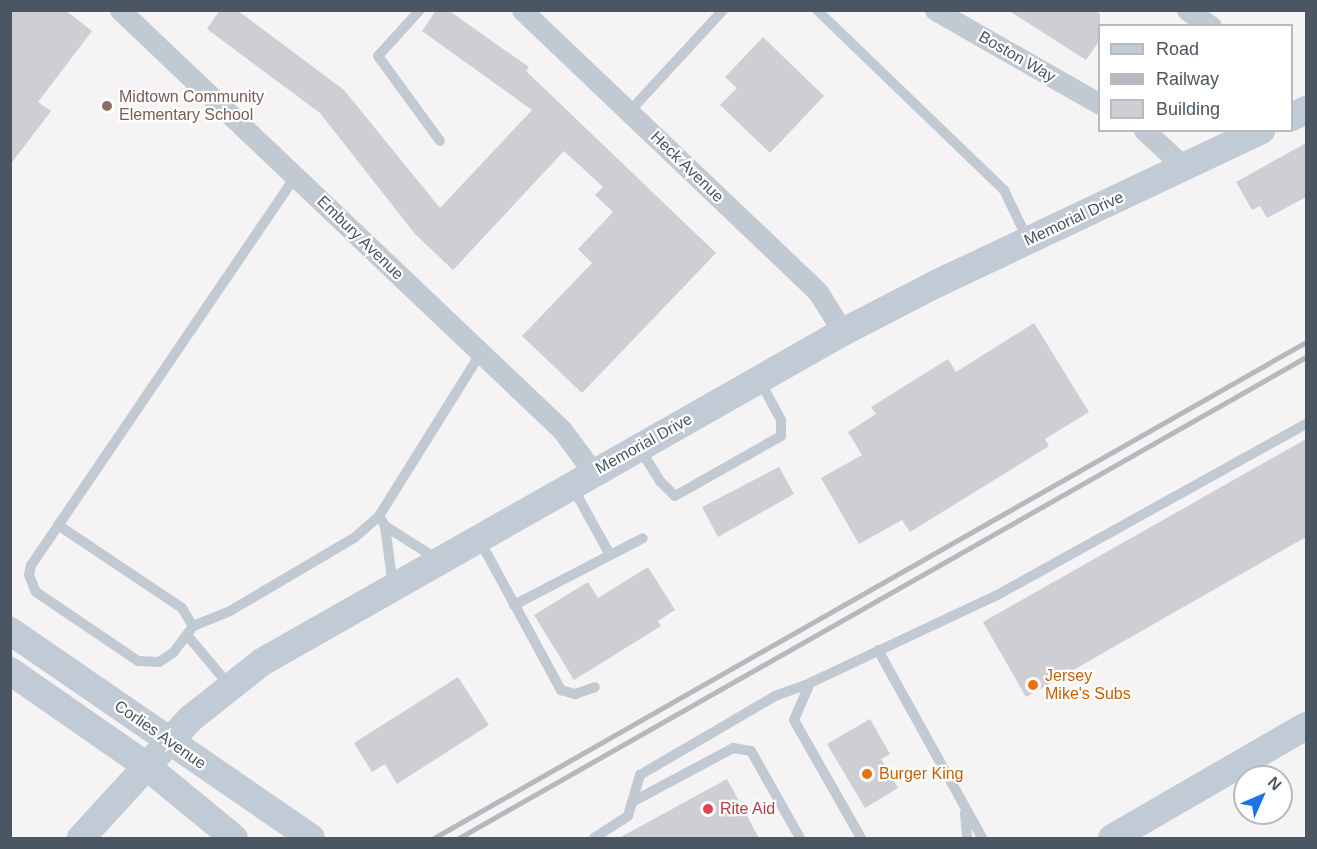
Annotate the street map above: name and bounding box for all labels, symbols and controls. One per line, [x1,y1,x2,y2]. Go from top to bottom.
legend [1098,24,1293,132]
street label: Boston Way [975,27,1059,87]
text: Road [1156,39,1199,59]
text: Railway [1156,69,1219,89]
place label: Midtown Community Elementary School [119,87,264,125]
marker: Midtown Community Elementary School [100,99,114,113]
text: Building [1156,99,1220,119]
street label: Heck Avenue [646,127,728,207]
street label: Memorial Drive [1021,188,1127,250]
street label: Embury Avenue [312,192,408,284]
street label: Memorial Drive [592,410,696,478]
place label: Jersey Mike's Subs [1045,666,1131,704]
marker: Jersey Mike's Subs [1026,678,1040,692]
street label: Corlies Avenue [110,696,210,774]
place label: Burger King [879,764,963,784]
north arrow [1233,765,1293,825]
marker: Burger King [860,767,874,781]
text: N [1265,773,1285,793]
place label: Rite Aid [720,799,776,819]
marker: Rite Aid [701,802,715,816]

